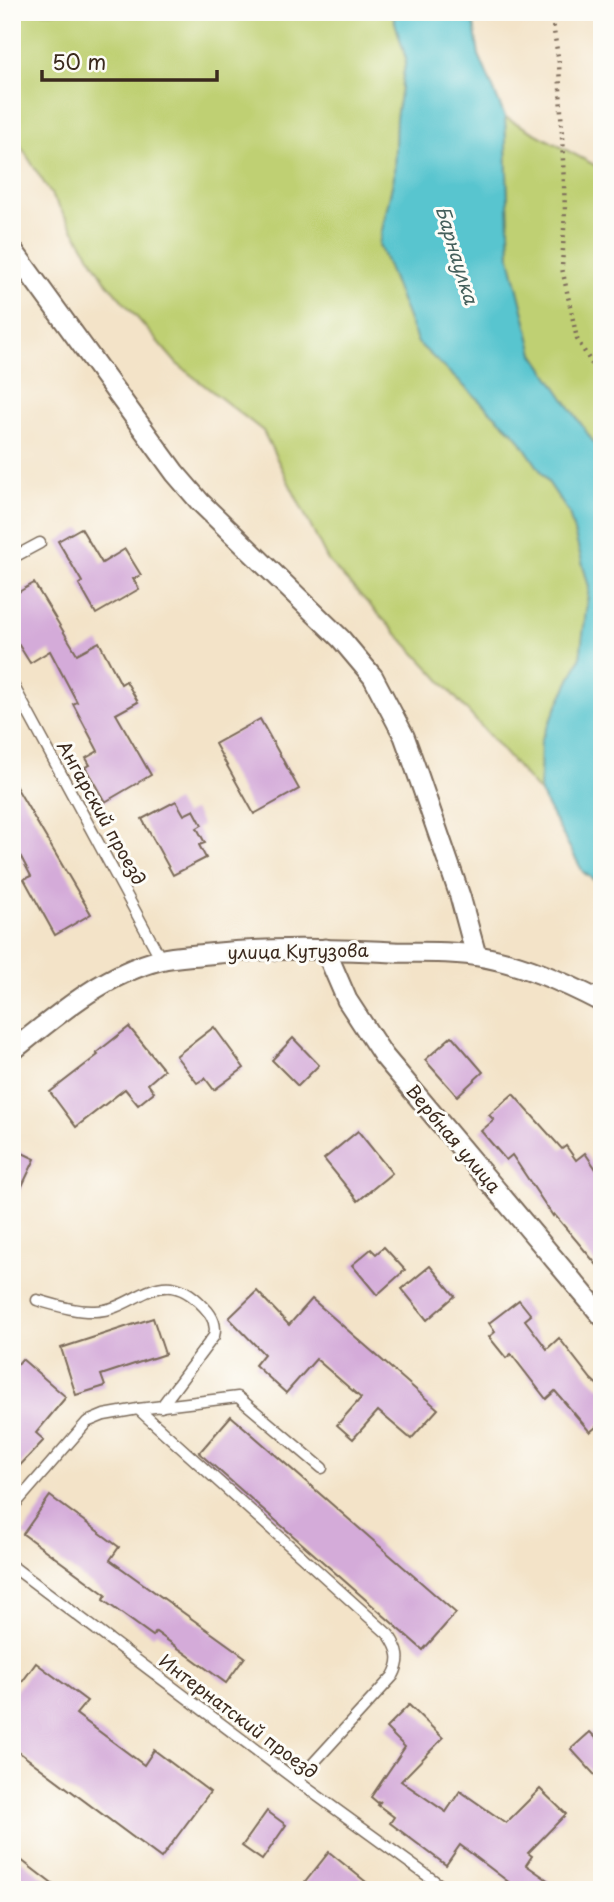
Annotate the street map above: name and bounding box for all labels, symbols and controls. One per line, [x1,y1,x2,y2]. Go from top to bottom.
scale bar [42,38,217,82]
text: 50 m [52,45,106,77]
water label: Барнаулка [430,202,487,308]
street label: Ангарский проезд [51,735,153,890]
street label: улица Кутузова [227,936,370,965]
street label: Вербная улица [401,1078,508,1199]
street label: Интернатский проезд [154,1647,324,1785]

